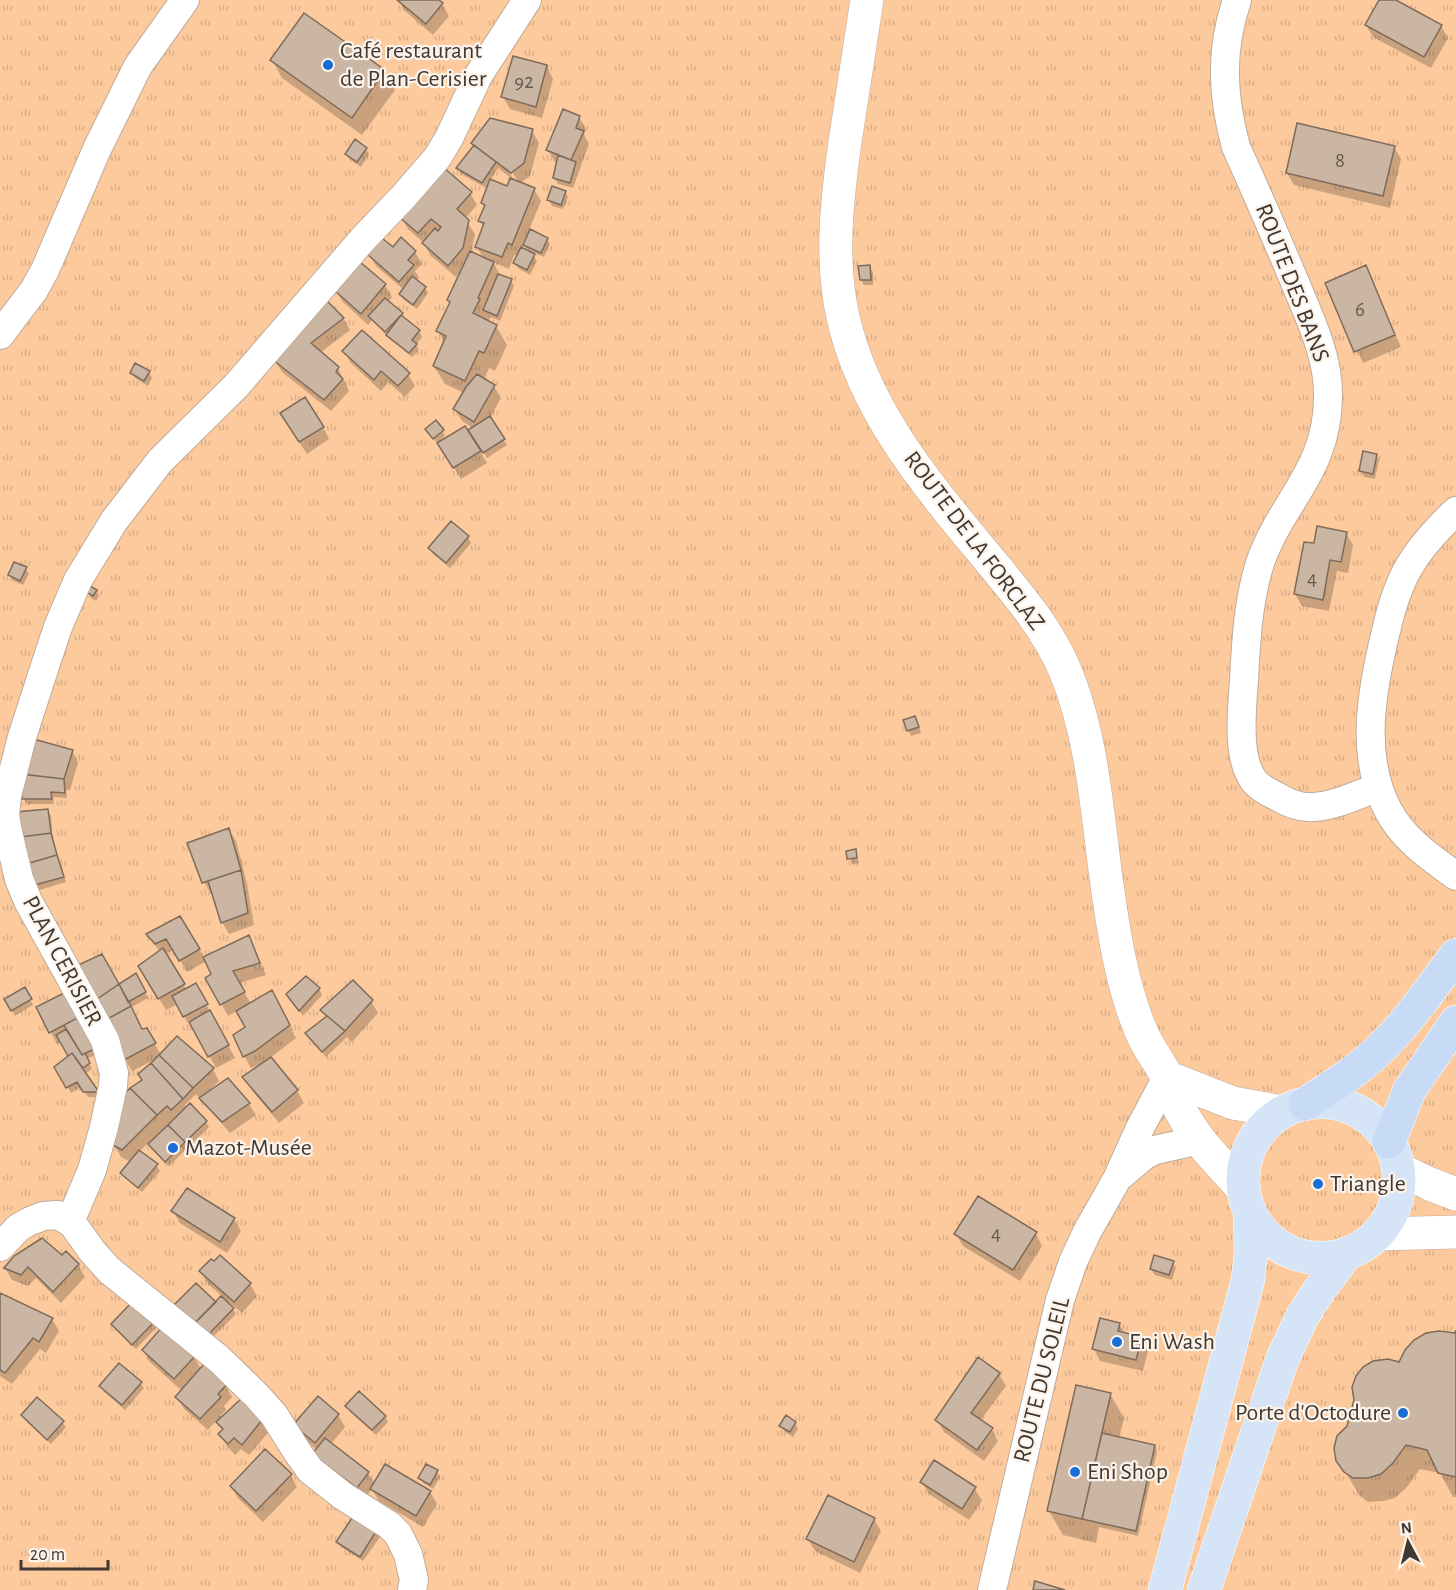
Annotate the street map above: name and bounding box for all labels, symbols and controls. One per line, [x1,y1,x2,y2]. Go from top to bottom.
place label: Café restaurant de Plan-Cerisier [340,39,487,91]
marker: Café restaurant de Plan-Cerisier [321,58,335,72]
house number: 92 [514,71,534,92]
house number: 8 [1335,150,1345,171]
street label: ROUTE DES BANS [1251,201,1333,365]
house number: 6 [1355,299,1365,320]
street label: ROUTE DE LA FORCLAZ [899,447,1049,635]
house number: 4 [1307,568,1317,589]
street label: PLAN CERISIER [18,892,106,1030]
place label: Mazot-Musée [185,1136,312,1160]
marker: Mazot-Musée [166,1141,180,1155]
place label: Triangle [1330,1172,1406,1196]
marker: Triangle [1311,1177,1325,1191]
house number: 4 [991,1223,1001,1244]
street label: ROUTE DU SOLEIL [1010,1295,1074,1465]
place label: Eni Wash [1129,1330,1215,1354]
marker: Eni Wash [1110,1335,1124,1349]
place label: Porte d'Octodure [1235,1401,1391,1425]
marker: Porte d'Octodure [1396,1406,1410,1420]
place label: Eni Shop [1087,1460,1168,1484]
marker: Eni Shop [1068,1465,1082,1479]
north arrow [1378,1512,1438,1572]
text: N [1400,1519,1413,1537]
scale bar [21,1533,108,1571]
text: 20 m [30,1546,65,1564]

